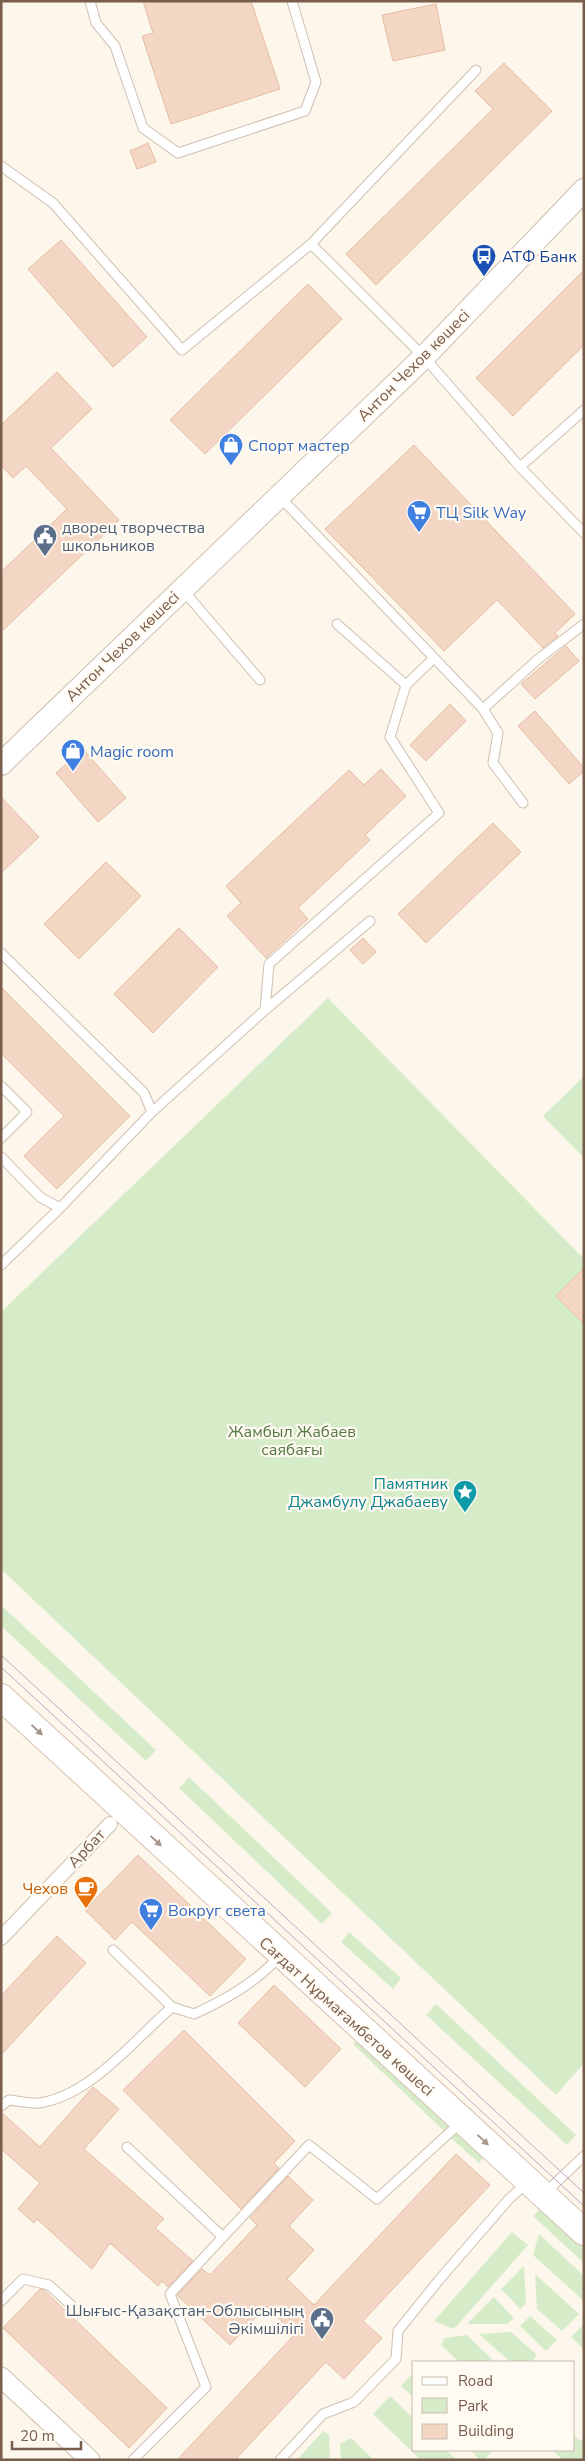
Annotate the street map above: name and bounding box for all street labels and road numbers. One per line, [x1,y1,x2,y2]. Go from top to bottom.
street label: Антон Чехов көшесі [353,305,475,427]
street label: Антон Чехов көшесі [61,586,185,707]
street label: Арбат [63,1824,111,1873]
street label: Сағдат Нұрмағамбетов көшесі [254,1932,439,2101]

